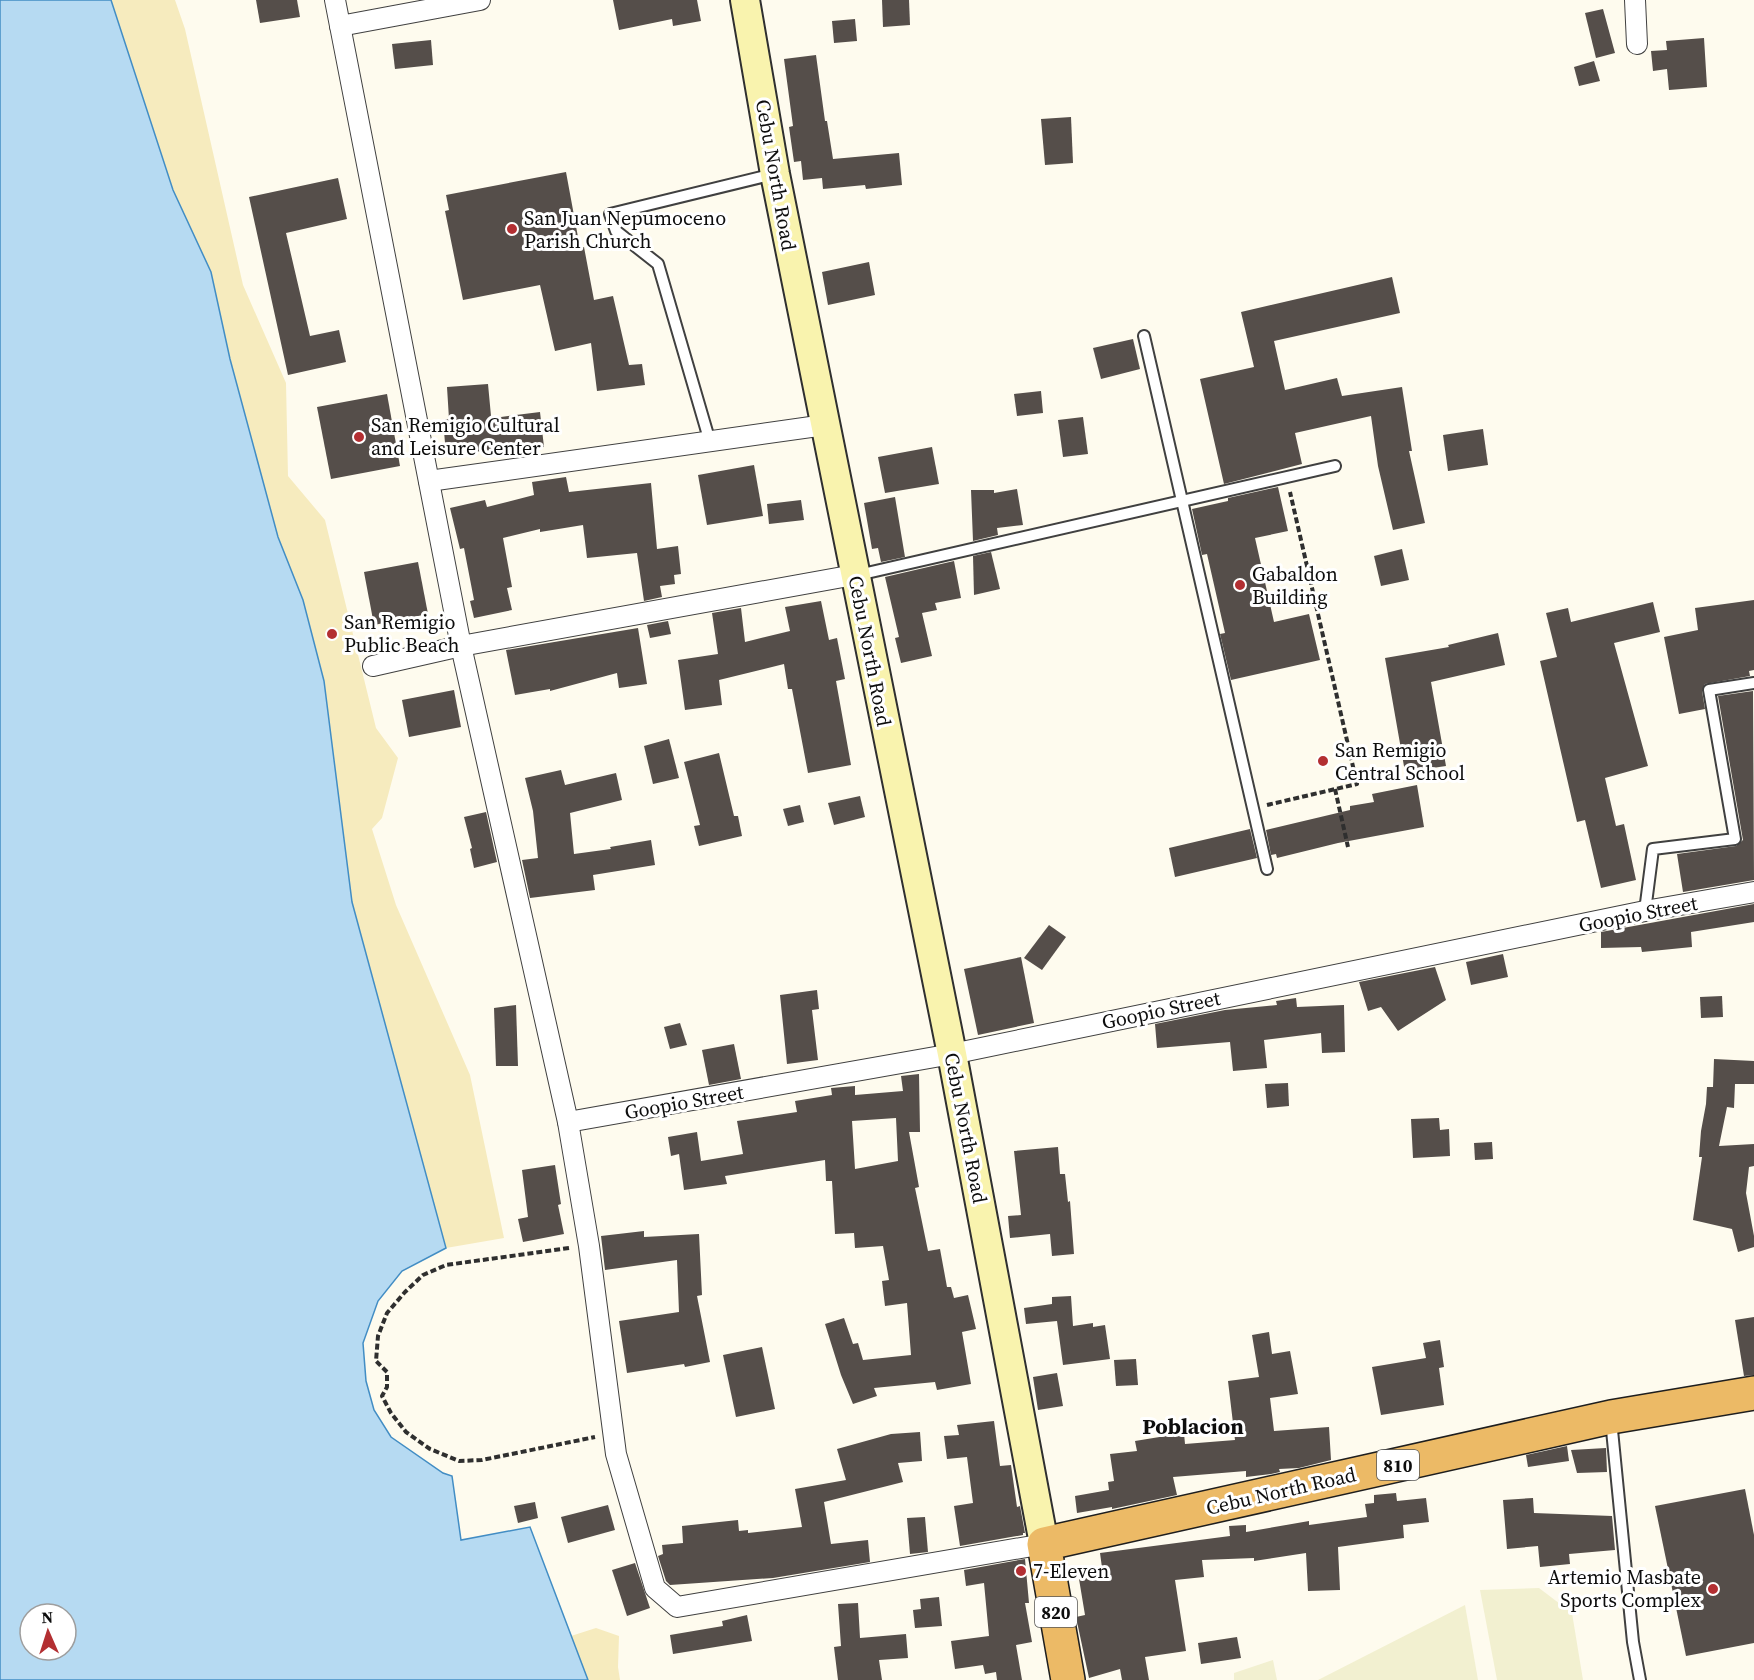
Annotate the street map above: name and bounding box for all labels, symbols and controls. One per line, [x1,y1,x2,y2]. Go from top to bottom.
street label: Cebu North Road [749,97,803,253]
place label: San Juan Nepumoceno Parish Church [524,204,726,255]
marker: San Juan Nepumoceno Parish Church [505,222,519,236]
place label: San Remigio Cultural and Leisure Center [371,411,560,462]
marker: San Remigio Cultural and Leisure Center [352,430,366,444]
place label: Gabaldon Building [1252,560,1338,611]
street label: Cebu North Road [842,573,898,729]
marker: Gabaldon Building [1233,578,1247,592]
place label: San Remigio Public Beach [344,608,459,659]
marker: San Remigio Public Beach [325,627,339,641]
place label: San Remigio Central School [1335,736,1465,787]
marker: San Remigio Central School [1316,754,1330,768]
street label: Goopio Street [1576,889,1700,939]
street label: Goopio Street [1099,984,1223,1036]
street label: Cebu North Road [938,1050,994,1206]
street label: Goopio Street [622,1078,746,1126]
district label: Poblacion [1142,1411,1244,1441]
road number: 810 [1377,1450,1419,1480]
street label: Cebu North Road [1203,1460,1359,1522]
place label: 7-Eleven [1033,1557,1109,1585]
place label: Artemio Masbate Sports Complex [1548,1563,1701,1614]
marker: 7-Eleven [1014,1564,1028,1578]
marker: Artemio Masbate Sports Complex [1706,1582,1720,1596]
road number: 820 [1035,1597,1077,1627]
north arrow [18,1602,78,1662]
text: N [41,1606,54,1628]

